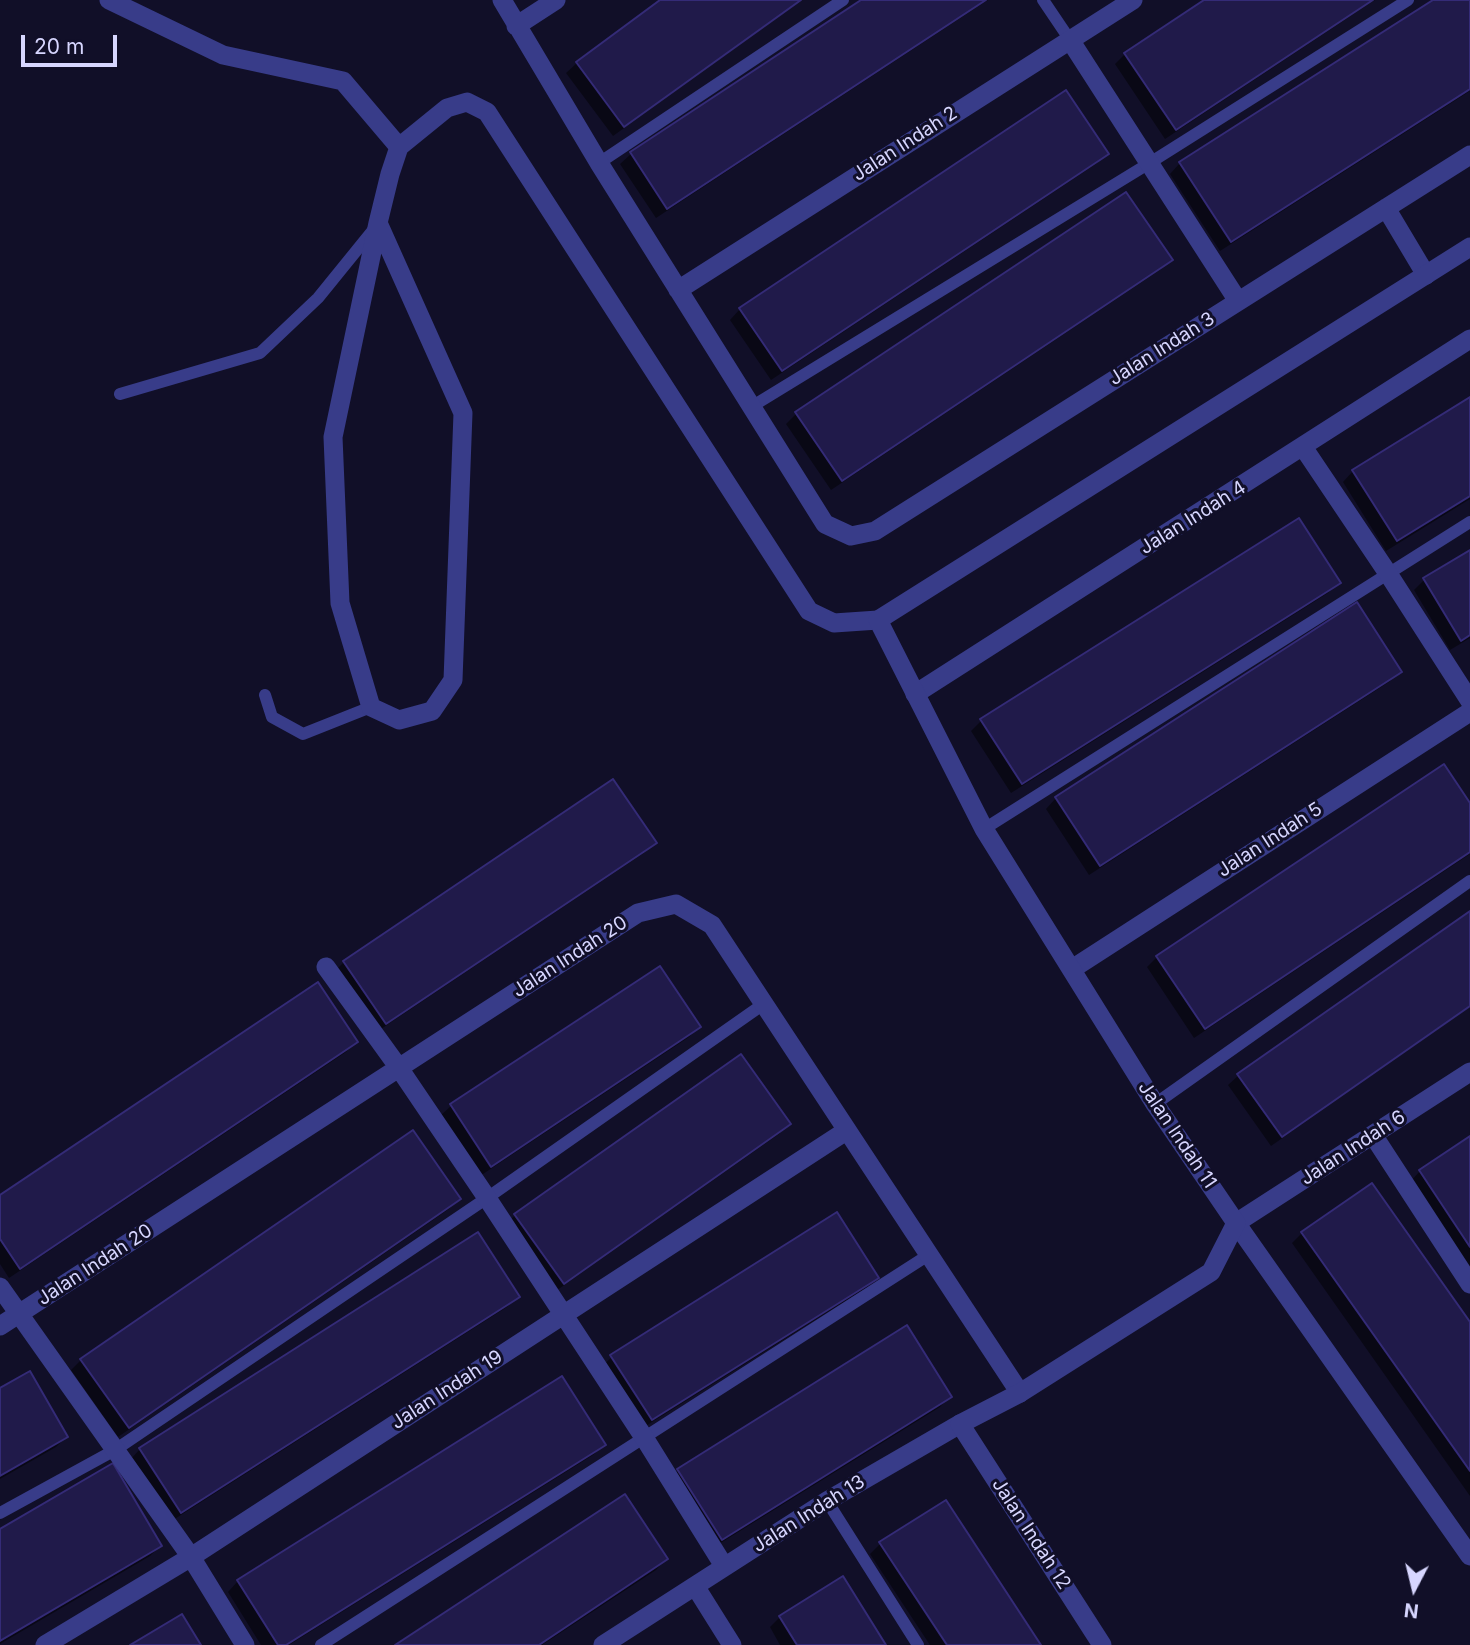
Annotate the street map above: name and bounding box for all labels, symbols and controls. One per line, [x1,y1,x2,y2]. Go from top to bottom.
scale bar [24,21,121,65]
text: 20 m [34,34,84,59]
street label: Jalan Indah 2 [848,102,962,186]
street label: Jalan Indah 3 [1105,307,1219,391]
street label: Jalan Indah 4 [1136,476,1250,560]
street label: Jalan Indah 5 [1213,798,1327,882]
street label: Jalan Indah 20 [508,911,632,1003]
street label: Jalan Indah 11 [1133,1077,1221,1193]
street label: Jalan Indah 6 [1296,1106,1410,1190]
street label: Jalan Indah 20 [33,1219,157,1311]
street label: Jalan Indah 19 [387,1346,507,1434]
street label: Jalan Indah 13 [749,1470,869,1558]
street label: Jalan Indah 12 [987,1474,1075,1594]
north arrow [1379,1554,1449,1624]
text: N [1403,1598,1420,1623]

